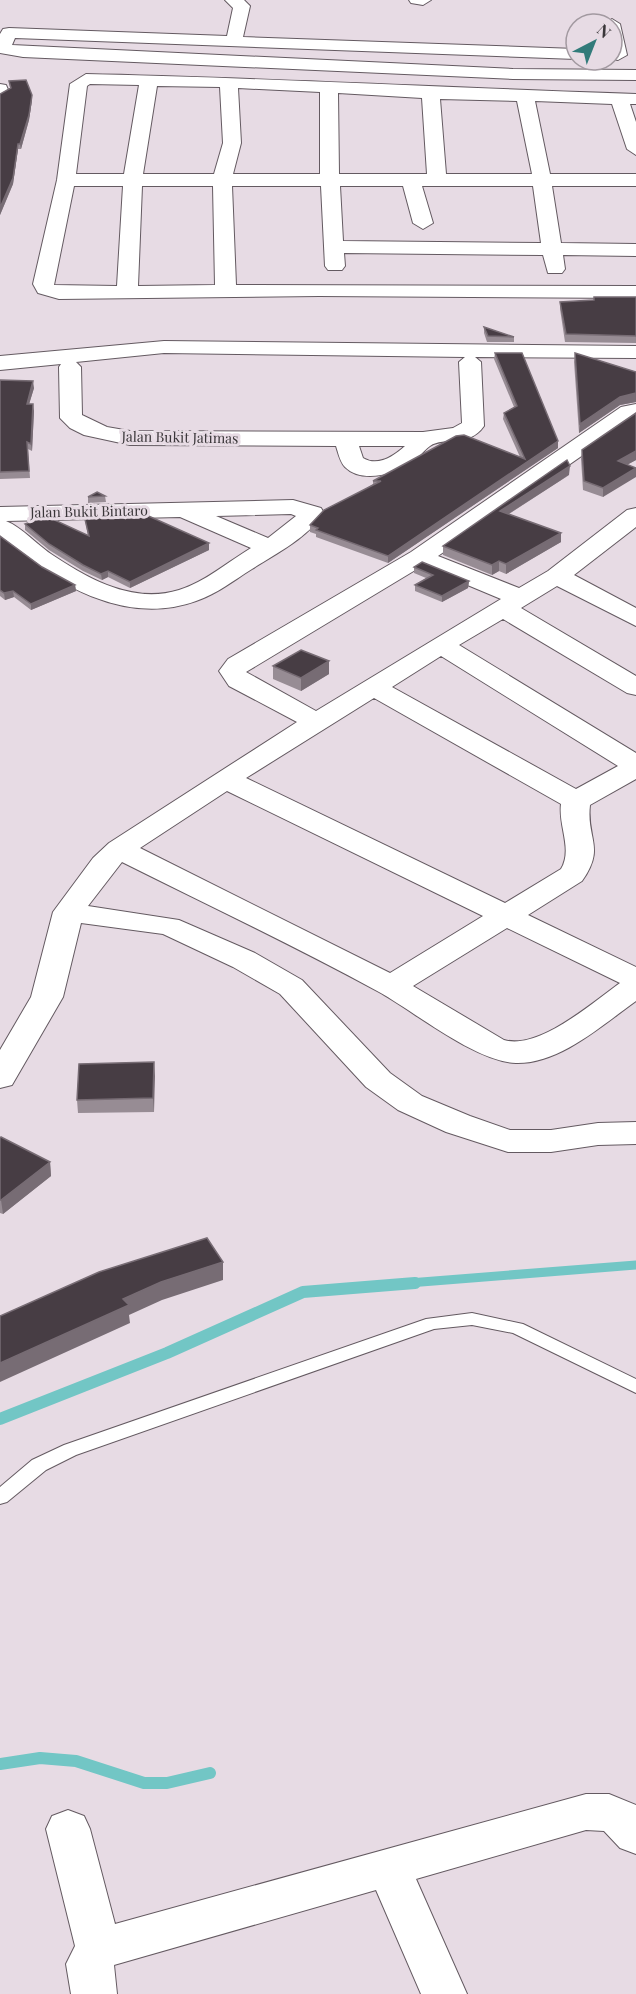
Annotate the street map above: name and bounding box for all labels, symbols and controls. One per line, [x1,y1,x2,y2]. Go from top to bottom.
north arrow [564,12,624,72]
text: N [593,19,616,42]
street label: Jalan Bukit Jatimas [120,426,239,448]
street label: Jalan Bukit Bintaro [29,500,148,522]

